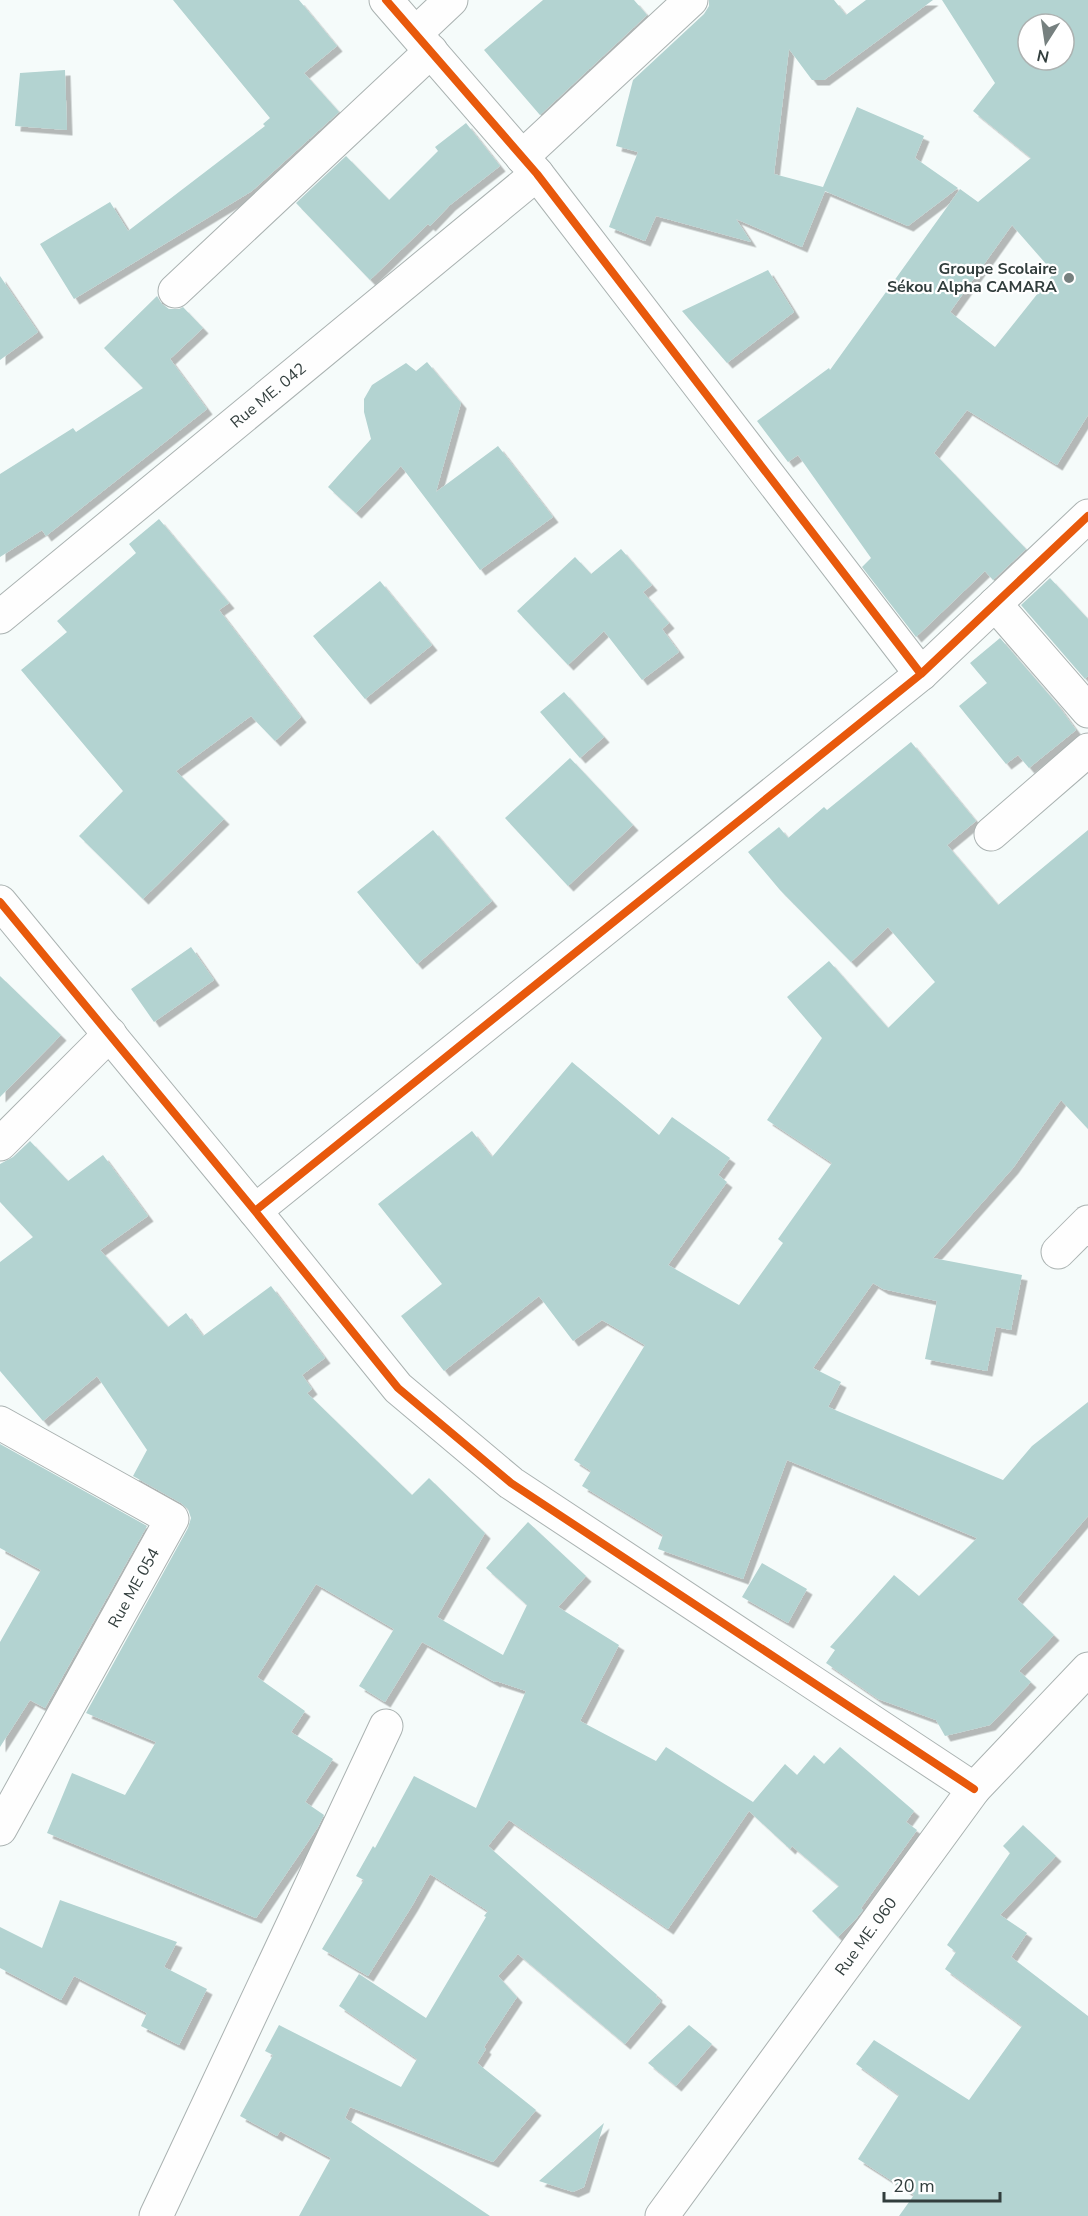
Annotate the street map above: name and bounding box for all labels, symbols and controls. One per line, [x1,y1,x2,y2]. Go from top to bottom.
north arrow [1016,12,1076,72]
text: N [1035,44,1051,68]
place label: Groupe Scolaire Sékou Alpha CAMARA [887,258,1057,298]
marker: Groupe Scolaire Sékou Alpha CAMARA [1062,271,1076,285]
street label: Rue ME. 042 [226,358,311,433]
street label: Rue ME 054 [103,1544,165,1632]
street label: Rue ME. 060 [830,1893,902,1980]
scale bar [884,2165,1000,2203]
text: 20 m [893,2174,935,2198]

